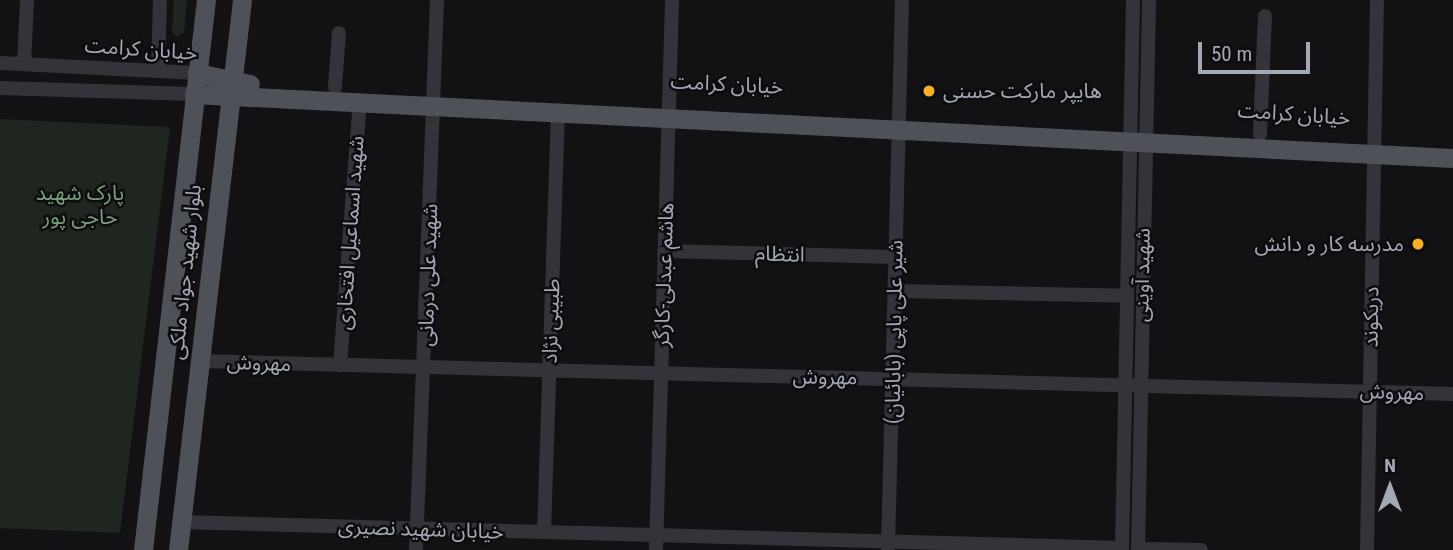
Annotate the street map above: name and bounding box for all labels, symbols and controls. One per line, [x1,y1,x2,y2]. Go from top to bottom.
scale bar [1201,28,1313,72]
street label: خیابان کرامت [84,33,198,65]
text: 50 m [1211,42,1252,66]
street label: خیابان کرامت [670,68,784,100]
place label: هایپر مارکت حسنی [943,78,1102,104]
marker: هایپر مارکت حسنی [921,83,937,99]
street label: خیابان کرامت [1237,98,1351,130]
street label: شهید اسماعیل افتخاری [331,135,369,331]
park label: پارک شهید حاجی پور [36,180,124,230]
street label: بلوار شهید جواد ملکی [163,183,207,361]
street label: هاشم عبدلی-کارگر [649,202,679,348]
street label: شهید علی درمانی [413,203,443,347]
street label: شهید آوینی [1129,228,1155,322]
place label: مدرسه کار و دانش [1254,231,1404,257]
marker: مدرسه کار و دانش [1410,236,1426,252]
street label: شیر علی پاپی (بابائیان) [880,240,908,424]
street label: انتظام [755,241,805,267]
street label: طبیبی نژاد [537,278,565,364]
street label: دریکوند [1358,286,1384,348]
street label: مهروش [226,349,292,377]
street label: مهروش [792,364,858,390]
street label: مهروش [1359,378,1425,406]
north arrow [1355,452,1425,522]
text: N [1384,454,1396,477]
street label: خیابان شهید نصیری [338,514,504,544]

